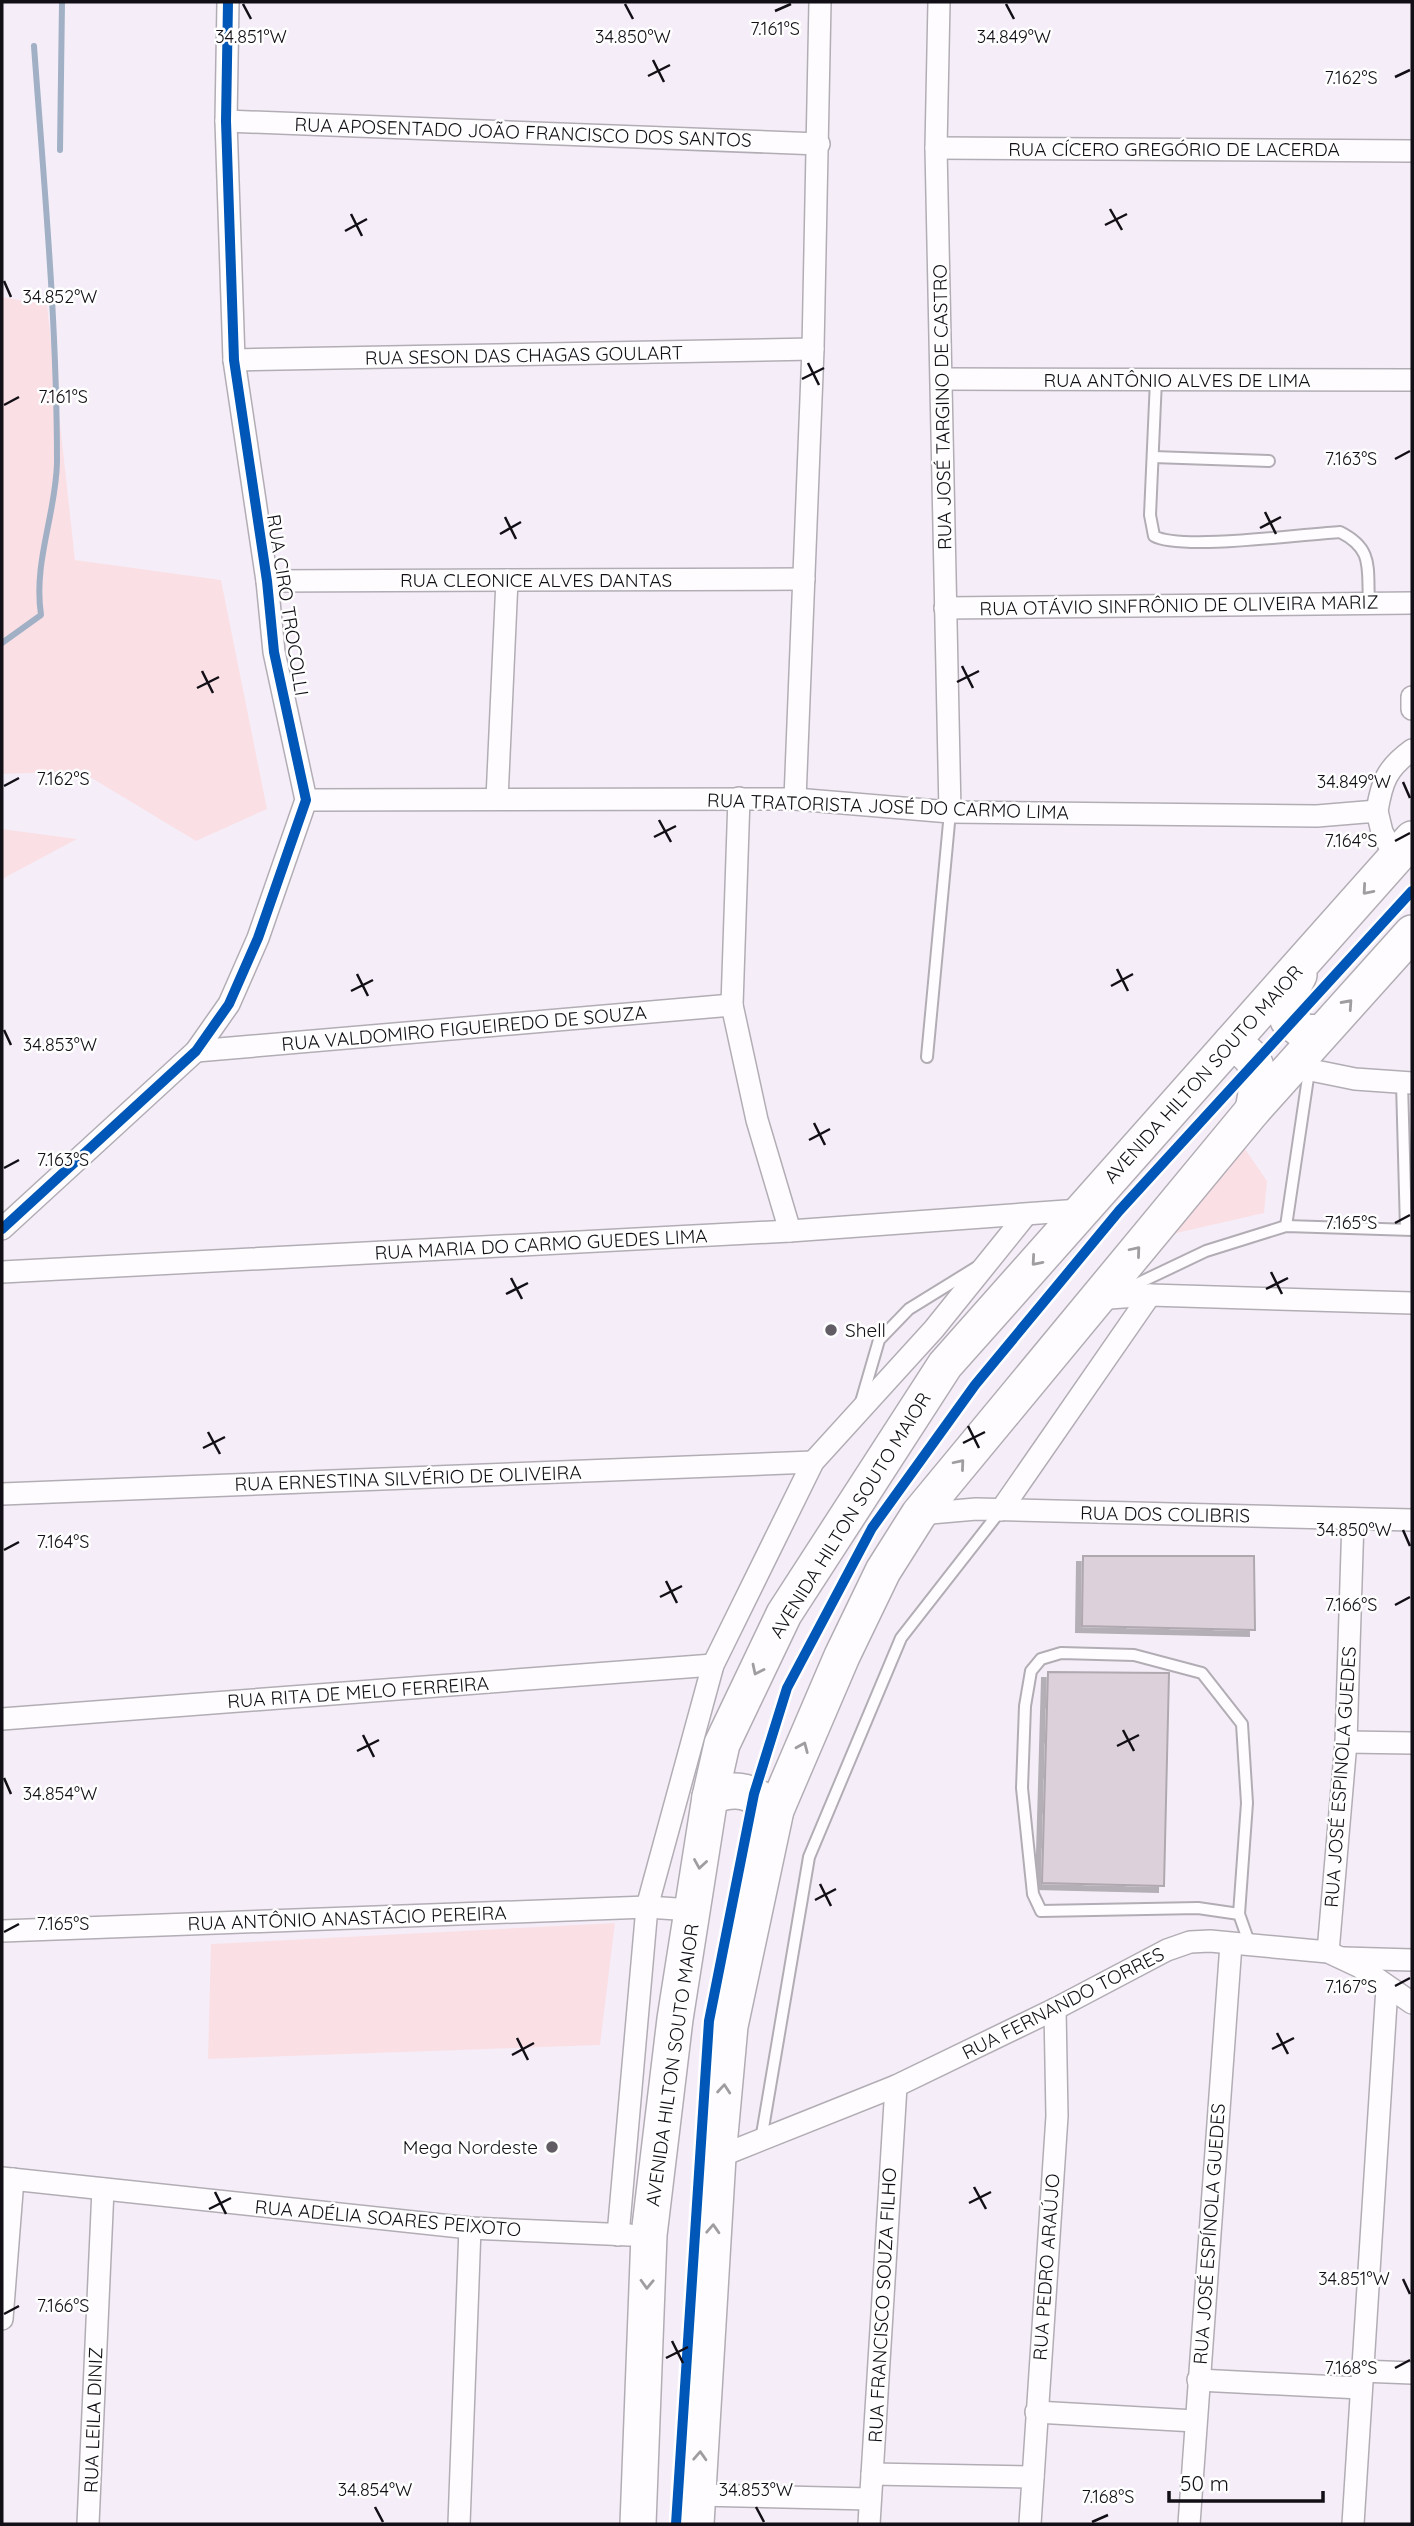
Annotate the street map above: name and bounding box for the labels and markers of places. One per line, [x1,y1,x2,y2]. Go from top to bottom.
place label: Shell [845,1318,886,1342]
marker: Shell [823,1322,839,1338]
place label: Mega Nordeste [403,2135,538,2159]
marker: Mega Nordeste [544,2139,560,2155]

